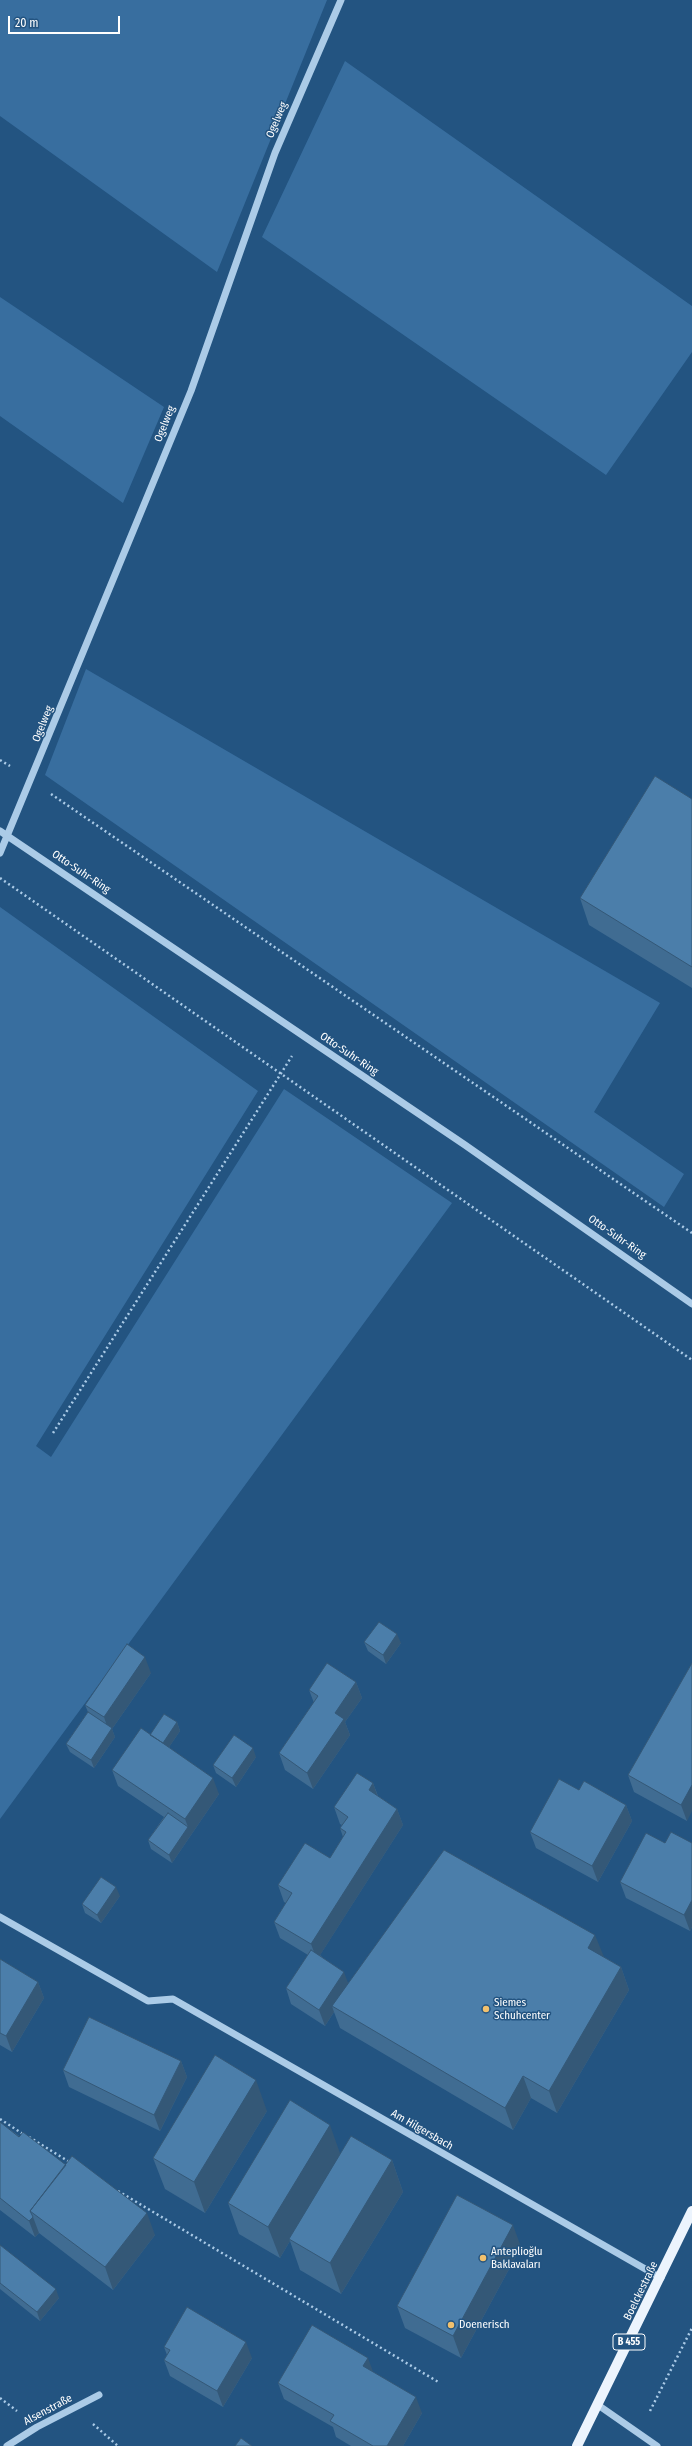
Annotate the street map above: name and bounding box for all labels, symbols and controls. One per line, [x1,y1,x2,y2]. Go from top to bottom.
scale bar [10,8,122,34]
text: 20 m [15,16,39,30]
street label: Ogelweg [263,100,291,140]
street label: Ogelweg [152,404,178,444]
street label: Ogelweg [30,704,56,744]
street label: Otto-Suhr-Ring [49,848,113,896]
street label: Otto-Suhr-Ring [317,1030,381,1078]
street label: Otto-Suhr-Ring [586,1212,648,1262]
place label: Siemes Schuhcenter [494,1996,550,2022]
marker: Siemes Schuhcenter [481,2004,491,2014]
street label: Am Hilgersbach [389,2107,455,2153]
place label: Anteplioğlu Baklavaları [491,2245,543,2271]
marker: Anteplioğlu Baklavaları [478,2253,488,2263]
street label: Boelckestraße [621,2259,661,2323]
place label: Doenerisch [459,2318,510,2332]
marker: Doenerisch [446,2320,456,2330]
road number: B 455 [613,2334,645,2350]
street label: Alsenstraße [21,2392,75,2428]

